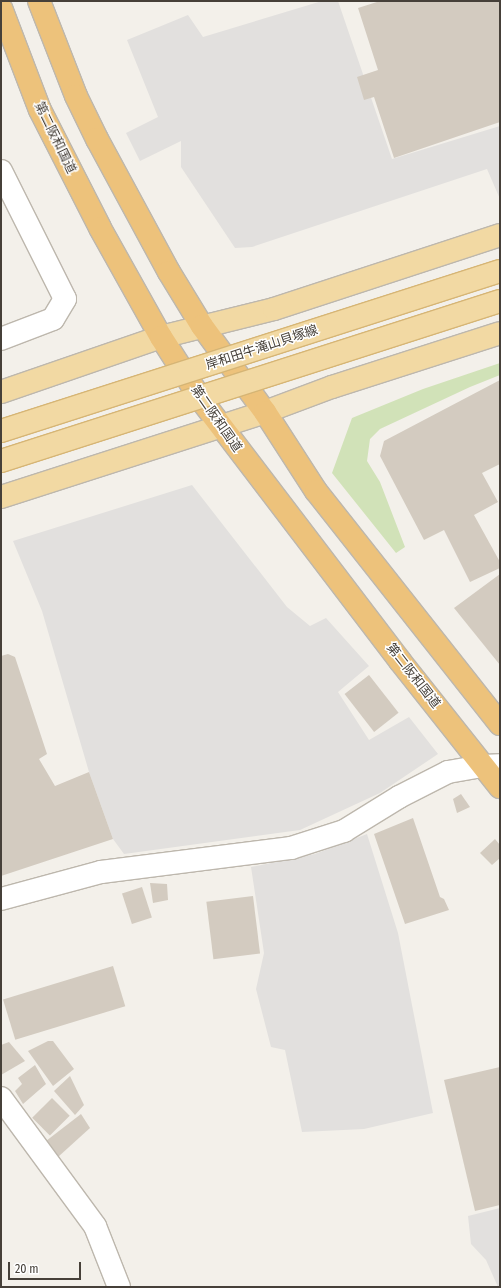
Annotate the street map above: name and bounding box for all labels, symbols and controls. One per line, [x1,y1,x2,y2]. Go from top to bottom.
street label: 第二阪和国道 [31,100,79,176]
street label: 岸和田牛滝山貝塚線 [204,323,320,373]
street label: 第二阪和国道 [187,383,245,455]
street label: 第二阪和国道 [383,640,443,712]
scale bar [10,1254,83,1280]
text: 20 m [15,1262,39,1276]

